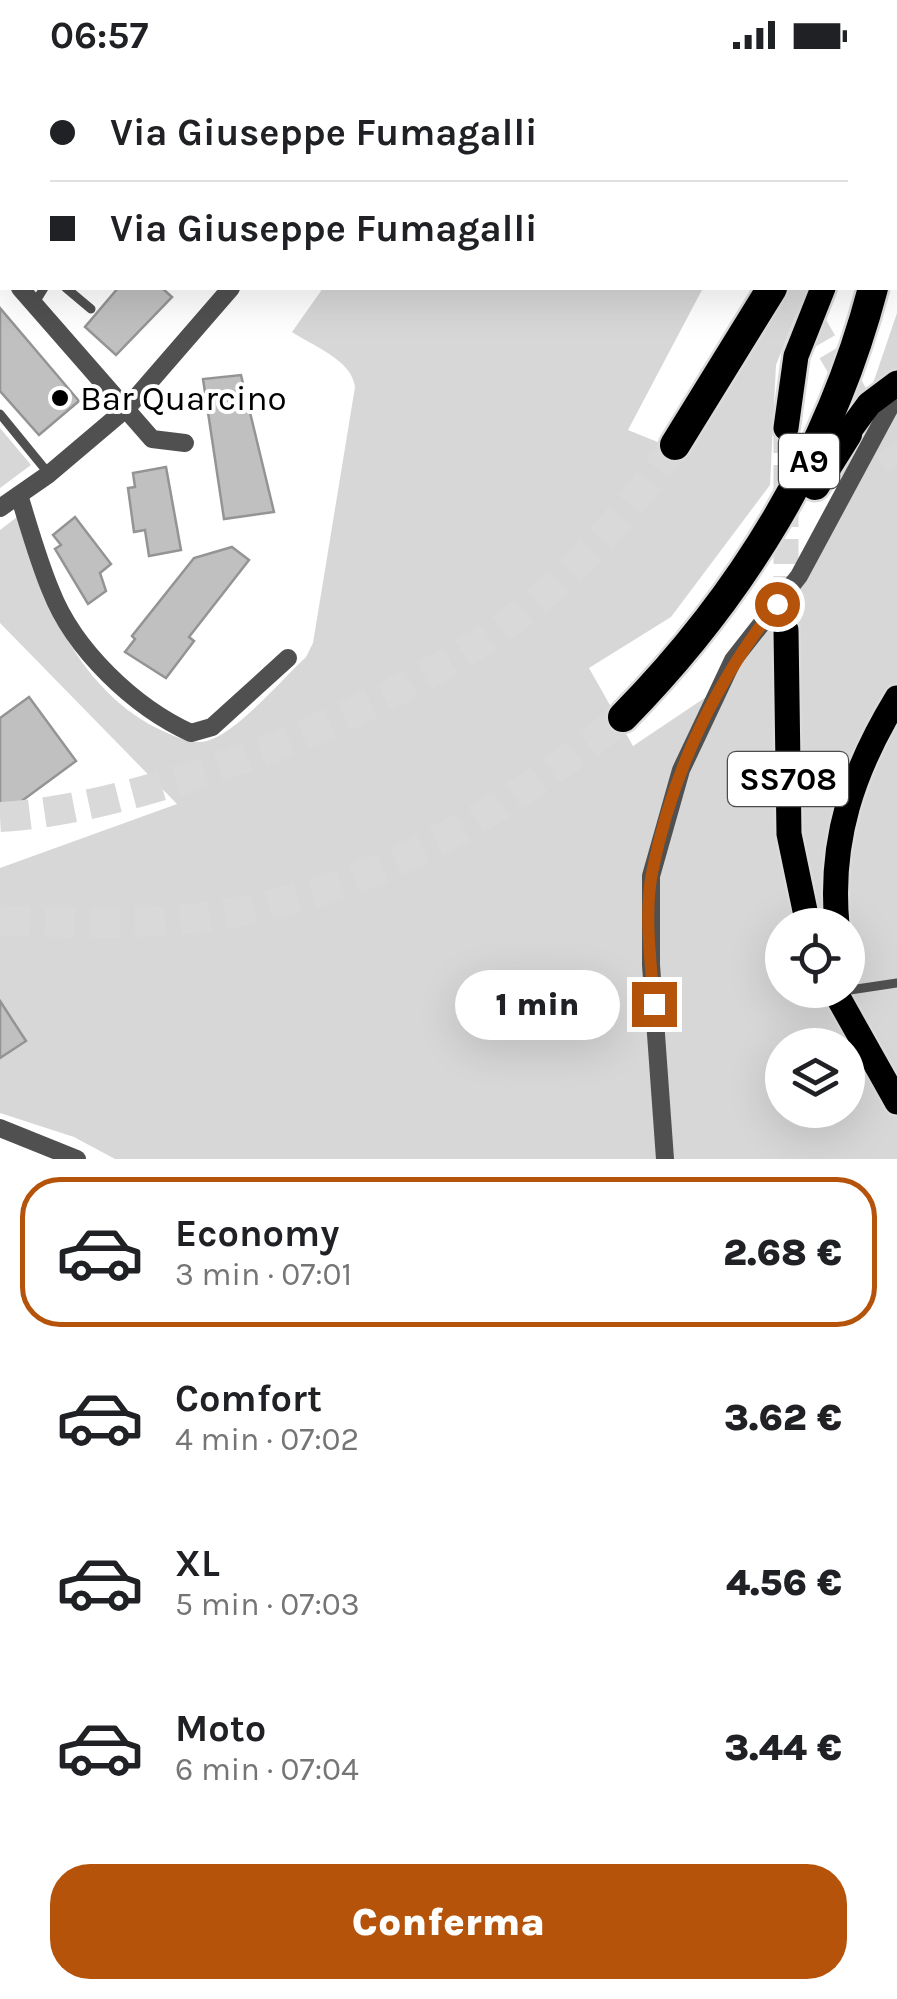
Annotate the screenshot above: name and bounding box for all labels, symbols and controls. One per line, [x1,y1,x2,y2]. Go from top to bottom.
text: 06:57 [50,13,148,58]
text: Via Giuseppe Fumagalli [110,110,537,155]
text: Via Giuseppe Fumagalli [110,206,537,251]
place label: Bar Quarcino [80,378,287,419]
marker: Bar Quarcino [49,387,71,409]
road number: A9 [779,434,839,488]
route start [755,582,800,627]
road number: SS708 [728,752,848,806]
map controls [765,908,865,1128]
button: locate [765,908,865,1008]
callout: 1 min [454,969,619,1039]
route end [632,982,677,1027]
text: 1 min [496,986,579,1023]
button: layers [765,1028,865,1128]
icon: car [55,1207,145,1297]
text: Economy [175,1211,339,1256]
text: 2.68 € [723,1230,842,1275]
text: 3 min · 07:01 [175,1256,352,1293]
icon: car [55,1372,145,1462]
text: Comfort [175,1376,322,1421]
text: 3.62 € [724,1395,842,1440]
text: 4 min · 07:02 [175,1421,359,1458]
icon: car [55,1537,145,1627]
text: XL [175,1541,220,1586]
text: 4.56 € [726,1560,842,1605]
text: 5 min · 07:03 [175,1586,360,1623]
icon: car [55,1702,145,1792]
text: Moto [175,1706,266,1751]
text: 3.44 € [724,1725,842,1770]
text: 6 min · 07:04 [175,1751,359,1788]
button: Conferma [50,1864,847,1979]

